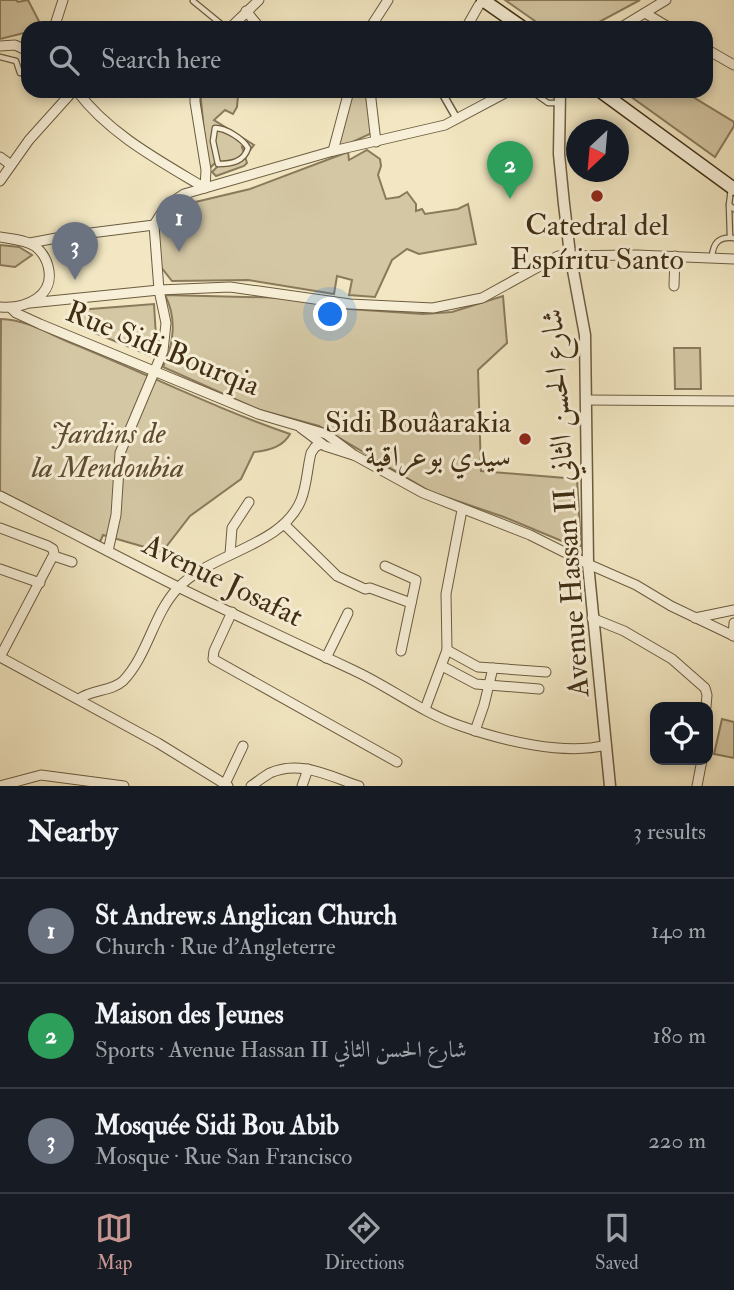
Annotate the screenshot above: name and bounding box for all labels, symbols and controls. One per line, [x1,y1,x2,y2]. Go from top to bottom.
search box [21,21,713,98]
icon: search [45,41,83,79]
text: Search here [101,44,221,76]
north arrow [566,119,629,182]
pin: 2 [487,141,533,199]
marker: Catedral del Espíritu Santo [589,188,605,204]
pin: 1 [156,194,202,252]
place label: Catedral del Espíritu Santo [510,207,684,278]
pin: 3 [52,222,98,280]
street label: Rue Sidi Bourqia [60,293,266,404]
your location [313,297,347,331]
street label: Avenue Hassan II شارع الحسن الثاني [533,307,604,699]
place label: Sidi Bouâarakia سيدي بوعراقية [325,404,512,480]
park label: Jardins de la Mendoubia [31,415,184,486]
marker: Sidi Bouâarakia سيدي بوعراقية [517,431,533,447]
street label: Avenue Josafat [136,525,309,635]
map controls [650,702,713,765]
button: locate [650,702,713,765]
text: Nearby [28,813,118,850]
text: 3 results [633,817,706,846]
text: St Andrew.s Anglican Church [95,900,397,932]
text: 1 [47,916,55,945]
text: 140 m [651,916,706,945]
text: Church · Rue d'Angleterre [95,932,336,961]
text: Maison des Jeunes [95,999,284,1031]
text: 2 [45,1021,57,1050]
text: 180 m [653,1021,706,1050]
text: Sports · Avenue Hassan II شارع الحسن الثاني [95,1035,467,1064]
text: Mosquée Sidi Bou Abib [95,1110,339,1142]
text: 3 [47,1126,55,1155]
text: 220 m [648,1126,706,1155]
text: Mosque · Rue San Francisco [95,1142,352,1171]
tab: Map [95,1209,133,1275]
tab: Directions [324,1209,404,1275]
tab: Saved [595,1209,639,1275]

